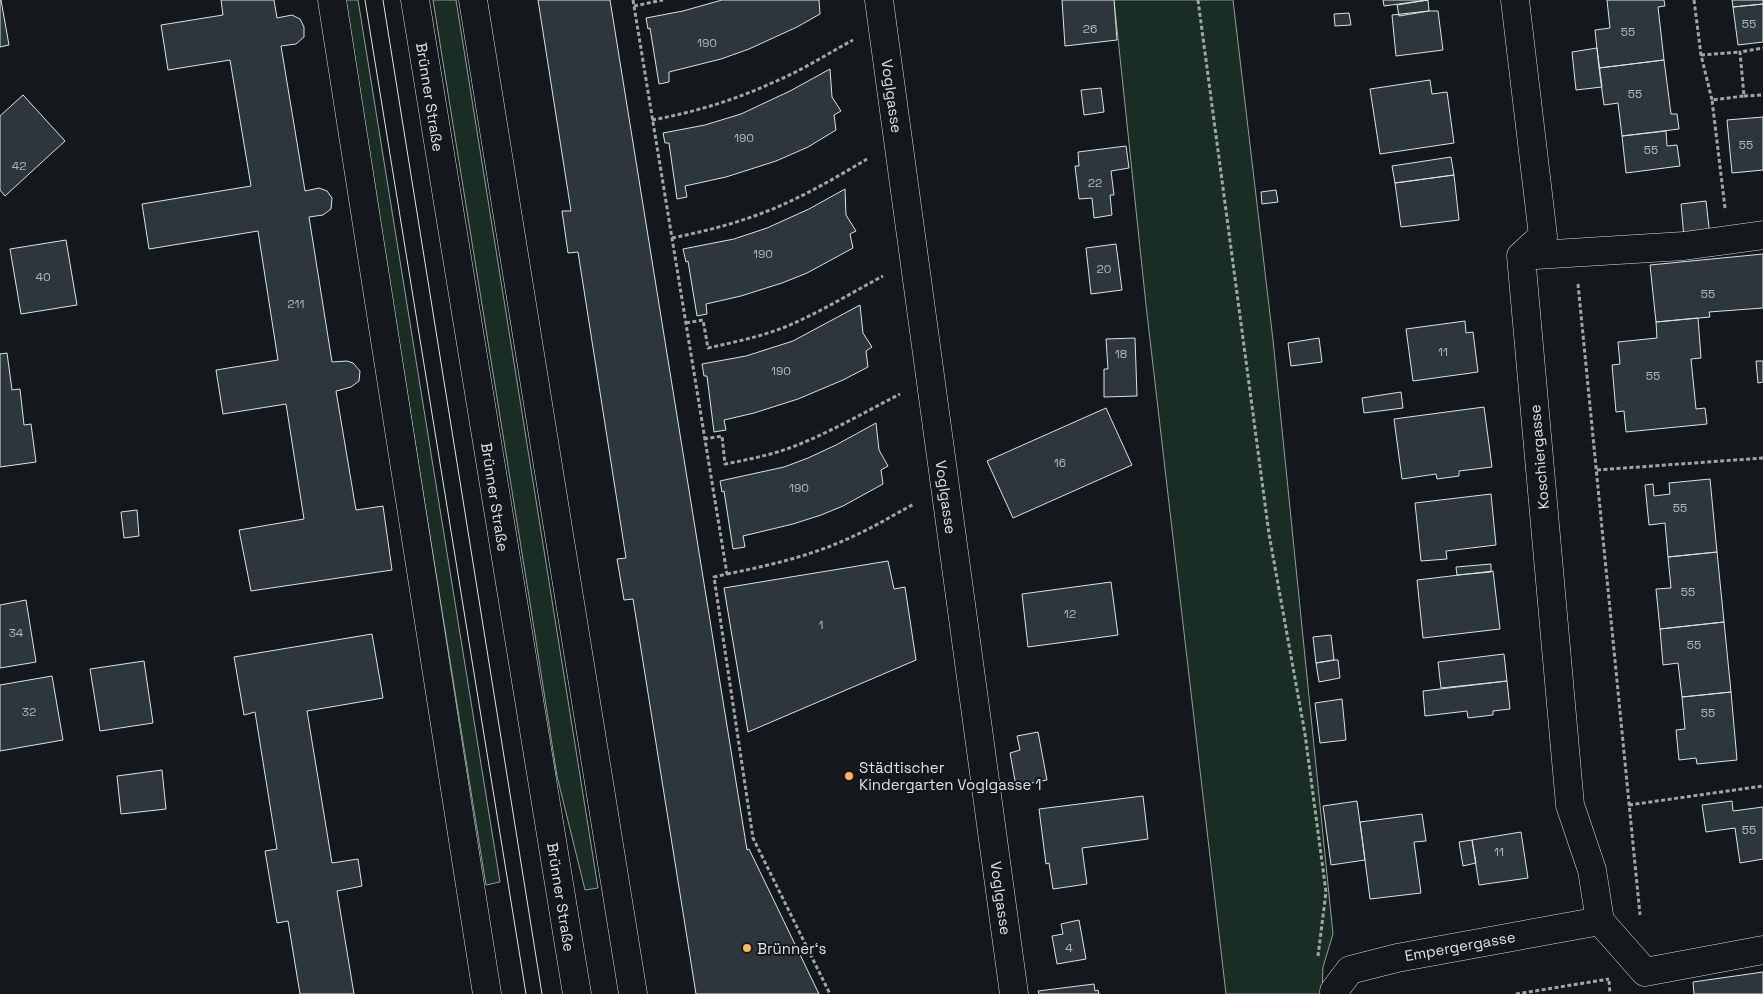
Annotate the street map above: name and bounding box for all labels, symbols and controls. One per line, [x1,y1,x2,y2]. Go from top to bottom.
house number: 55 [1742,16,1756,32]
house number: 26 [1083,21,1097,37]
house number: 55 [1621,24,1635,40]
house number: 190 [697,35,717,51]
street label: Brünner Straße [412,41,448,153]
street label: Voglgasse [877,58,907,134]
house number: 55 [1628,86,1642,102]
house number: 190 [734,130,754,146]
house number: 55 [1739,137,1753,153]
house number: 55 [1644,142,1658,158]
house number: 42 [12,158,26,174]
house number: 22 [1088,175,1102,191]
house number: 190 [753,246,773,262]
house number: 20 [1097,261,1111,277]
house number: 40 [35,269,51,285]
house number: 55 [1701,286,1715,302]
house number: 211 [287,296,305,312]
house number: 11 [1438,344,1448,360]
house number: 18 [1115,346,1127,362]
house number: 190 [771,363,791,379]
house number: 55 [1646,368,1660,384]
street label: Koschiergasse [1525,404,1553,510]
street label: Brünner Straße [477,441,513,553]
house number: 16 [1054,455,1066,471]
street label: Voglgasse [931,459,961,535]
house number: 190 [789,480,809,496]
house number: 55 [1673,500,1687,516]
house number: 55 [1681,584,1695,600]
house number: 12 [1064,606,1076,622]
house number: 1 [818,617,824,633]
house number: 34 [9,625,24,641]
house number: 55 [1687,637,1701,653]
house number: 32 [22,704,36,720]
house number: 55 [1701,705,1715,721]
place label: Städtischer Kindergarten Voglgasse 1 [859,758,1042,794]
marker: Städtischer Kindergarten Voglgasse 1 [843,770,855,782]
house number: 55 [1742,822,1756,838]
street label: Brünner Straße [543,841,579,953]
house number: 11 [1494,844,1504,860]
street label: Voglgasse [986,860,1016,936]
street label: Empergergasse [1403,927,1517,965]
place label: Brünner‘s [757,939,826,958]
house number: 4 [1065,940,1073,956]
marker: Brünner‘s [741,942,753,954]

